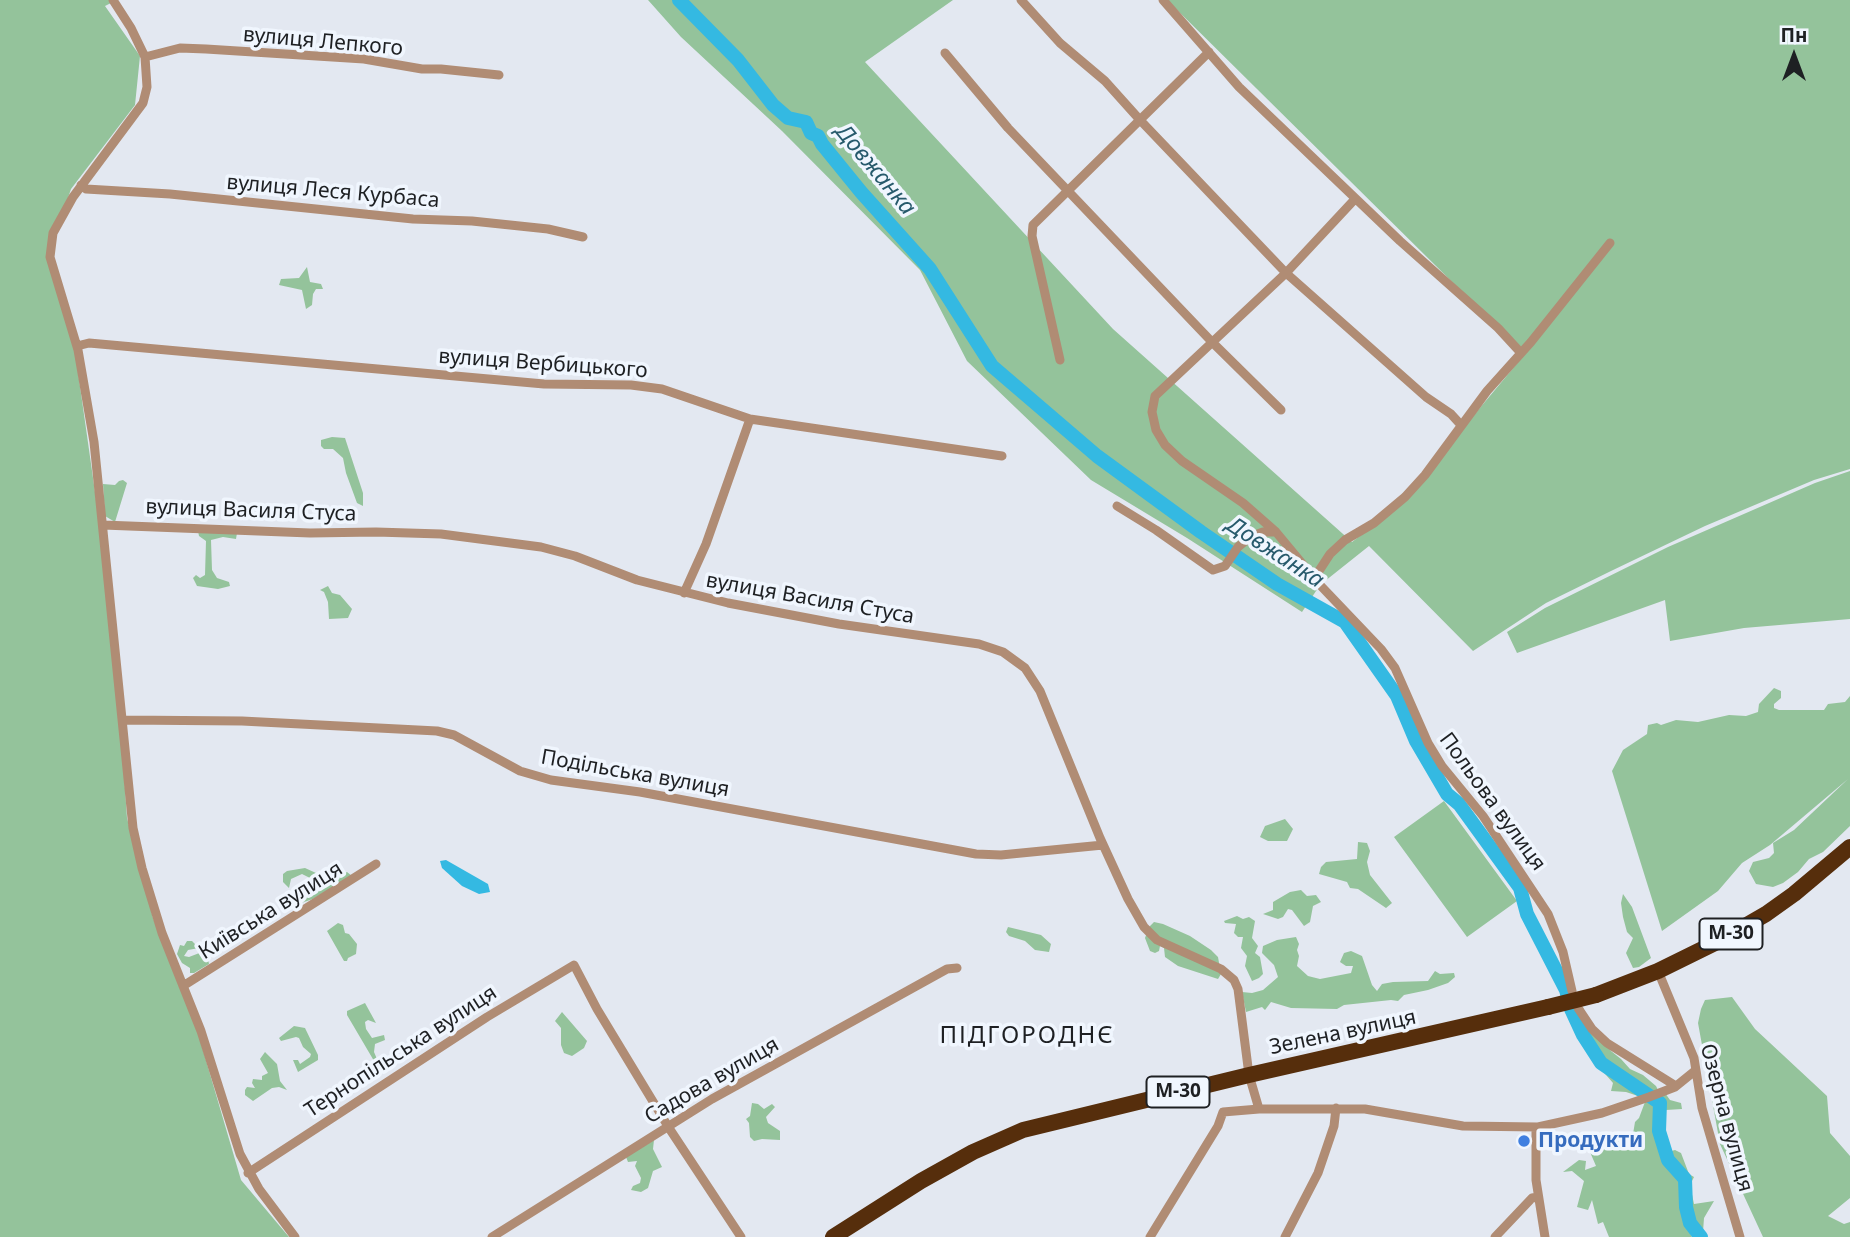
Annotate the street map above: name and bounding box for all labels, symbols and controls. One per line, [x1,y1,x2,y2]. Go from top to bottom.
north arrow [1759,21,1829,91]
street label: вулиця Лепкого [242,22,404,62]
text: Пн [1781,22,1807,48]
water label: Довжанка [829,119,921,221]
street label: вулиця Леся Курбаса [225,170,441,214]
street label: вулиця Вербицького [438,344,648,384]
street label: вулиця Василя Стуса [145,495,357,527]
water label: Довжанка [1221,511,1329,595]
street label: вулиця Василя Стуса [704,568,916,630]
street label: Польова вулиця [1433,728,1551,876]
street label: Подільська вулиця [539,745,731,803]
street label: Київська вулиця [194,857,348,965]
road number: М-30 [1700,918,1762,950]
street label: Тернопільська вулиця [300,981,502,1123]
street label: Зелена вулиця [1267,1005,1419,1061]
district label: ПІДГОРОДНЄ [941,1022,1113,1050]
street label: Садова вулиця [640,1032,784,1130]
street label: Озерна вулиця [1694,1041,1758,1195]
road number: М-30 [1146,1076,1210,1108]
place label: Продукти [1538,1128,1643,1154]
marker: Продукти [1516,1133,1532,1149]

